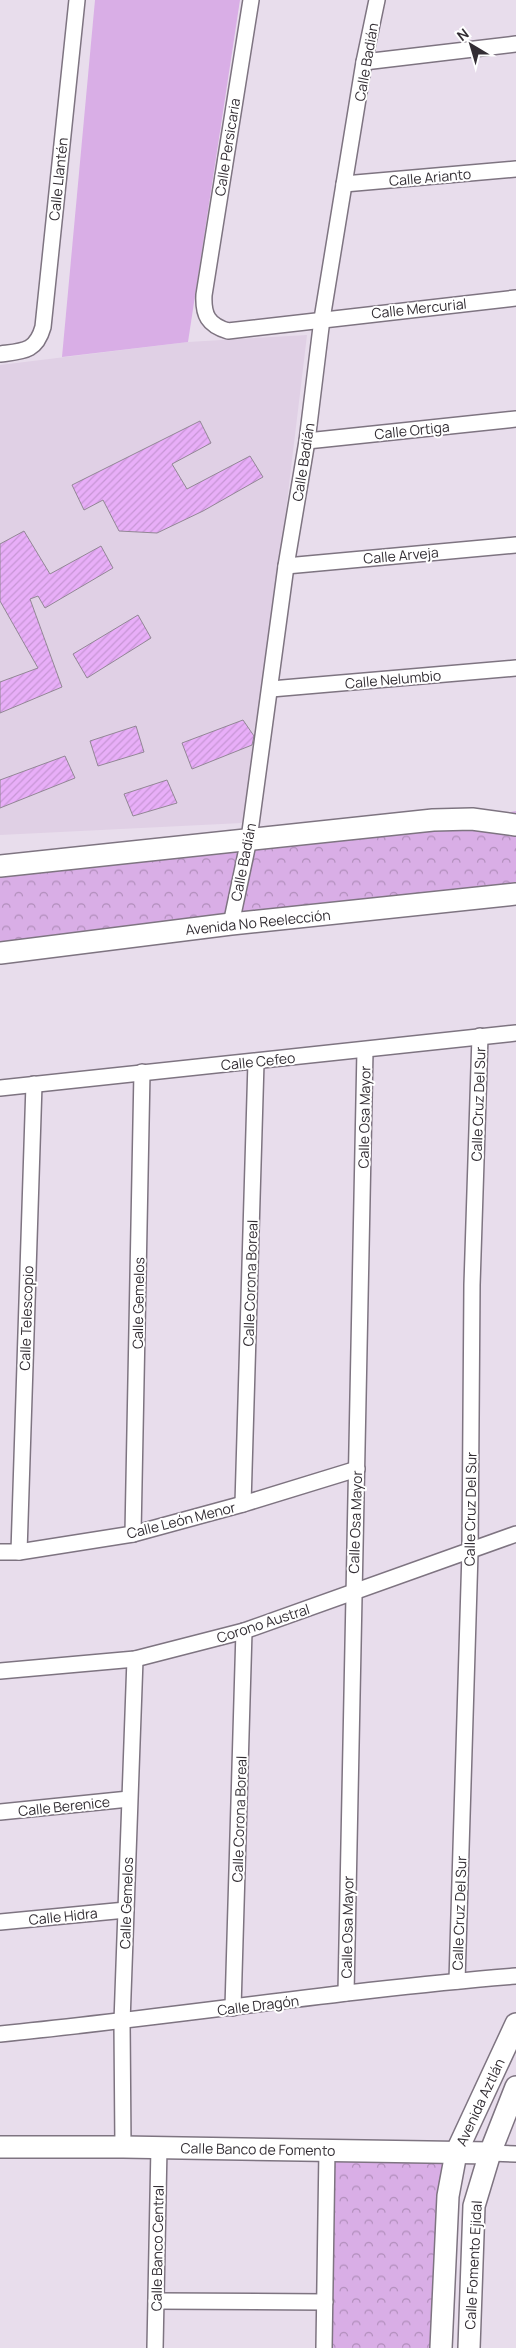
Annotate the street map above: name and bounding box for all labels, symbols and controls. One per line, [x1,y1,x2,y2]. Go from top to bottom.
north arrow [446,20,496,70]
street label: Calle Badián [350,21,382,103]
text: N [453,24,473,45]
street label: Calle Persicaria [210,97,244,197]
street label: Calle Llantén [44,136,72,222]
street label: Calle Arianto [388,164,472,190]
street label: Calle Mercurial [370,294,468,322]
street label: Calle Ortiga [373,417,451,443]
street label: Calle Badián [287,421,319,503]
street label: Calle Arveja [363,542,439,568]
street label: Calle Nelumbio [344,665,442,693]
street label: Calle Badián [226,821,260,903]
street label: Avenida No Reelección [184,905,332,939]
street label: Calle Cruz Del Sur [467,1046,489,1162]
street label: Calle Cefeo [220,1048,296,1074]
street label: Calle Osa Mayor [354,1065,374,1169]
street label: Calle Corona Boreal [238,1219,262,1347]
street label: Calle Gemelos [128,1257,148,1349]
street label: Calle Telescopio [15,1265,37,1371]
street label: Calle Cruz Del Sur [460,1452,480,1566]
street label: Calle Osa Mayor [344,1470,366,1574]
street label: Calle León Menor [125,1497,237,1543]
street label: Corono Austral [214,1599,312,1647]
street label: Calle Corona Boreal [227,1755,251,1883]
street label: Calle Berenice [17,1792,111,1820]
street label: Calle Cruz Del Sur [448,1855,470,1971]
street label: Calle Gemelos [115,1857,137,1949]
street label: Calle Osa Mayor [337,1875,357,1979]
street label: Calle Hidra [28,1903,98,1929]
street label: Calle Dragón [216,1991,300,2019]
street label: Avenida Aztlán [451,2055,509,2149]
street label: Calle Banco de Fomento [181,2138,335,2160]
street label: Calle Banco Central [146,2185,168,2311]
street label: Calle Fomento Ejidal [460,2200,486,2330]

